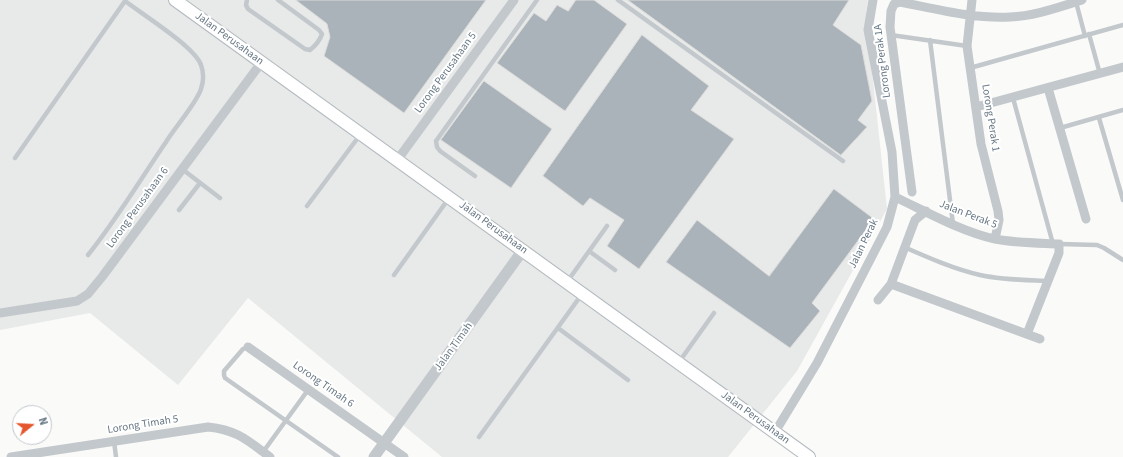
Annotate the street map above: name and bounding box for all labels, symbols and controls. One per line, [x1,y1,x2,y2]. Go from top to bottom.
street label: Jalan Perusahaan [192,10,266,68]
street label: Lorong Perak 1A [872,23,894,99]
street label: Lorong Perusahaan 5 [412,30,480,116]
street label: Lorong Perak 1 [978,83,1002,153]
street label: Lorong Perusahaan 6 [104,165,172,251]
street label: Jalan Perak 5 [937,198,999,232]
street label: Jalan Perusahaan [456,199,530,257]
street label: Jalan Perak [846,217,882,271]
street label: Jalan Timah [432,320,476,374]
street label: Lorong Timah 6 [290,359,356,411]
street label: Jalan Perusahaan [718,389,792,447]
north arrow [12,405,52,445]
street label: Lorong Timah 5 [107,413,179,437]
text: N [35,416,51,427]

